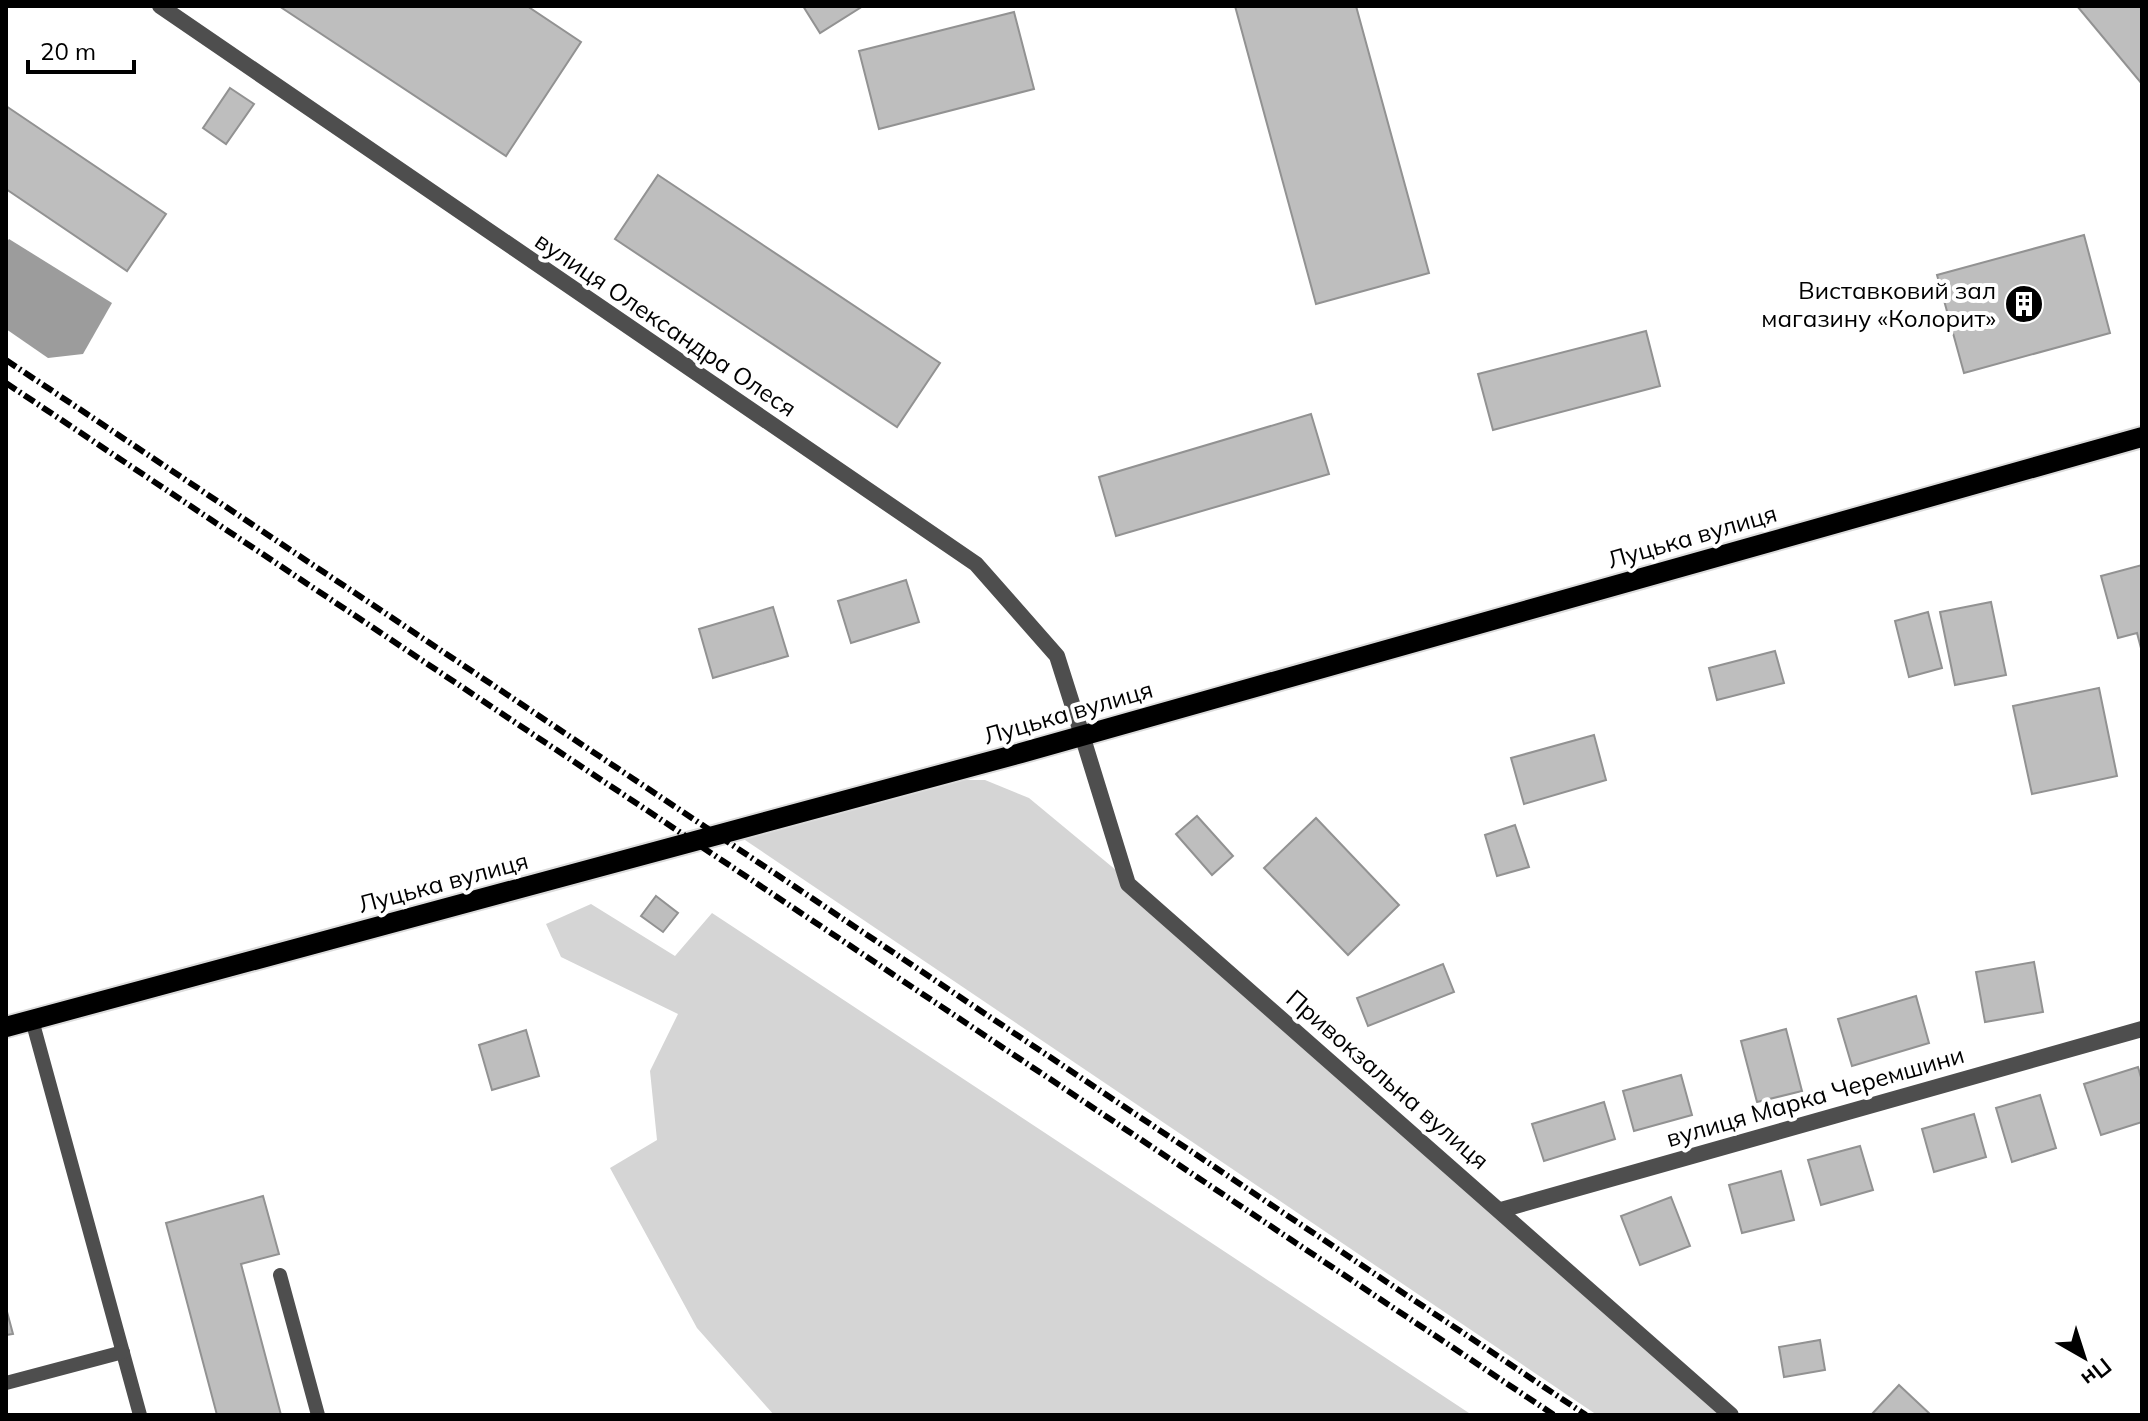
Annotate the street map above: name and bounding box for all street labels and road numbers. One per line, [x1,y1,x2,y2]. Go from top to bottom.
street label: вулиця Олександра Олеся [530,225,802,423]
street label: Луцька вулиця [1604,497,1780,575]
street label: Луцька вулиця [980,673,1156,751]
street label: Луцька вулиця [355,845,531,919]
street label: Привокзальна вулиця [1281,983,1495,1175]
street label: вулиця Марка Черемшини [1663,1039,1967,1153]

